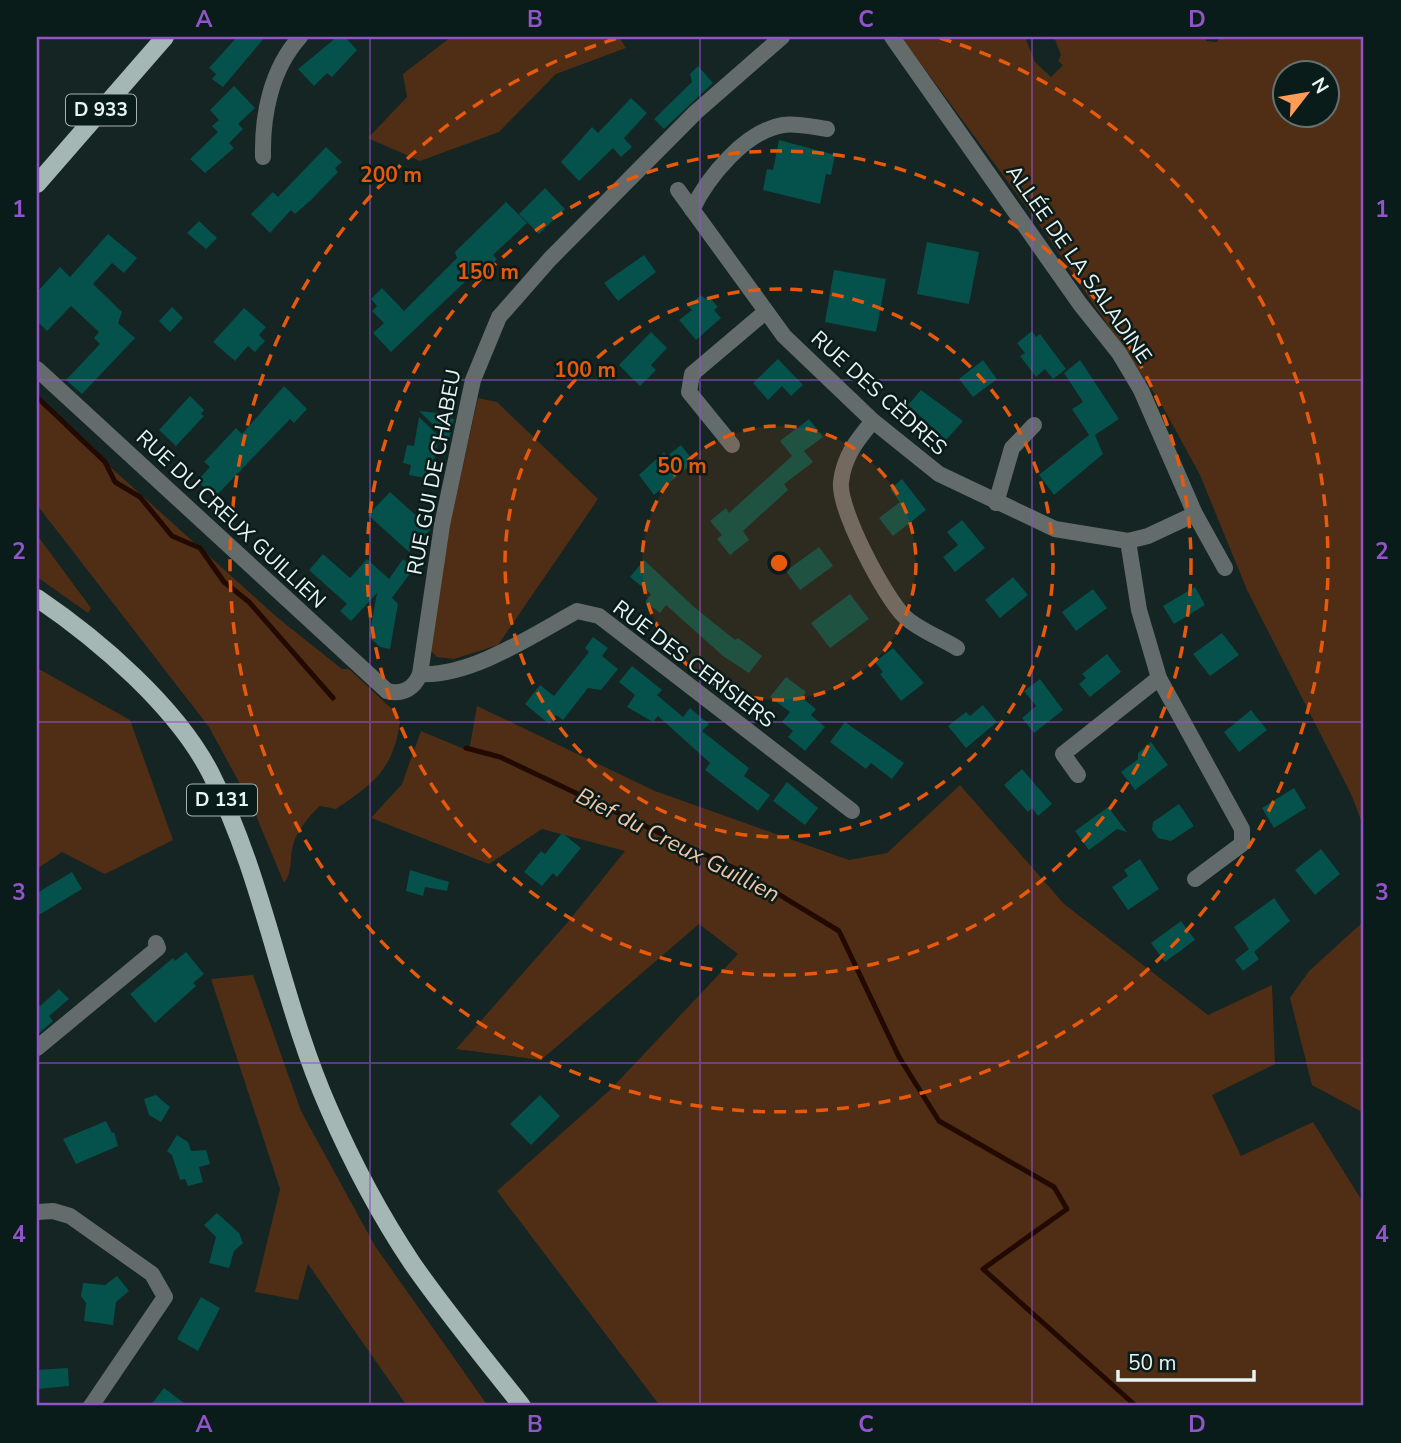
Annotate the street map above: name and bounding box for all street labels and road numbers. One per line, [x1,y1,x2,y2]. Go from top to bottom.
road number: D 933 [66,94,136,125]
street label: ALLÉE DE LA SALADINE [1000,159,1158,369]
street label: RUE DES CÈDRES [805,324,953,462]
street label: RUE GUI DE CHABEU [400,367,468,577]
street label: RUE DU CREUX GUILLIEN [130,424,332,614]
street label: RUE DES CERISIERS [607,594,781,734]
road number: D 131 [187,785,257,816]

